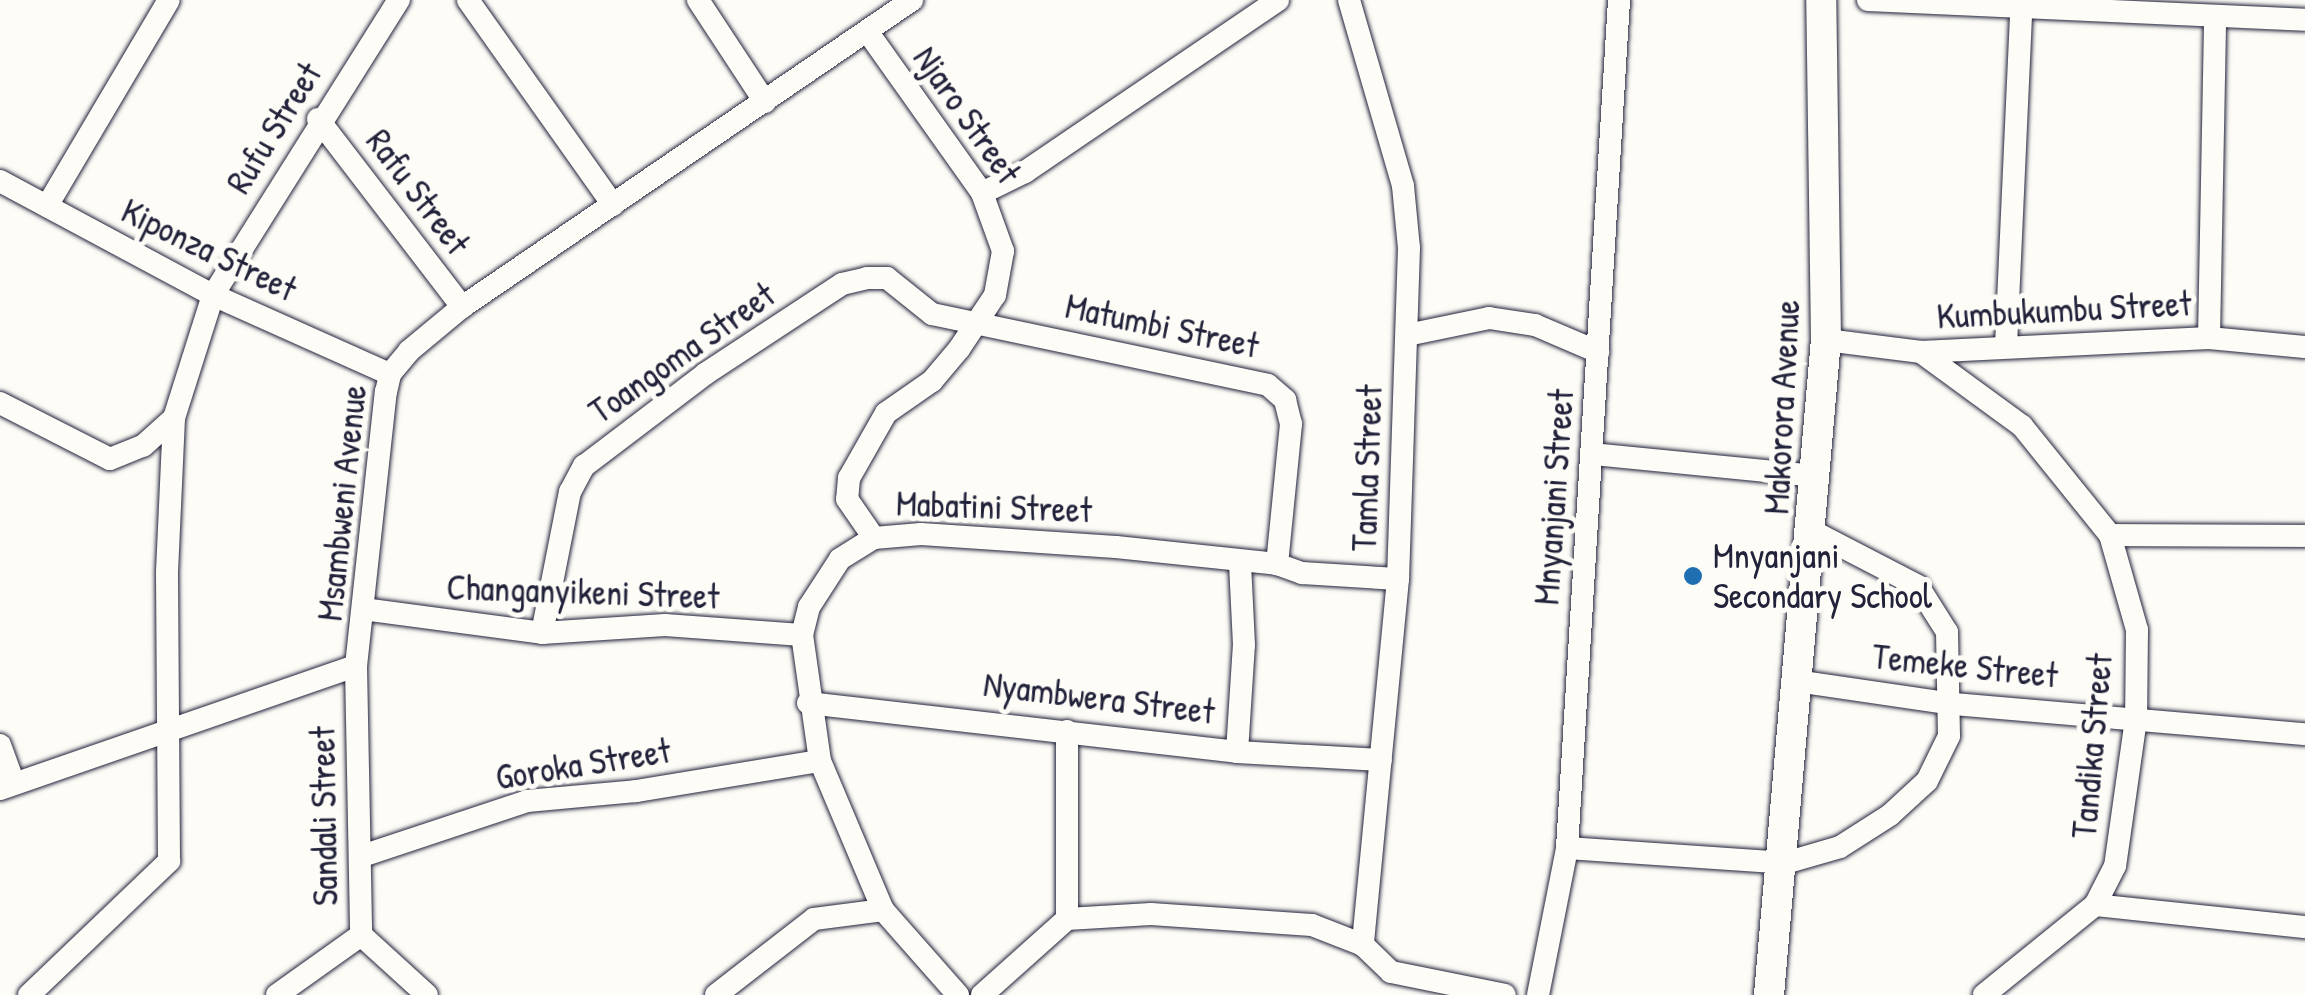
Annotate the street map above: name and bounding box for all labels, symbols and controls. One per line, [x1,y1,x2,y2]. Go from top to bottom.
street label: Njaro Street [905,38,1029,192]
street label: Rufu Street [218,55,330,201]
street label: Rafu Street [357,121,479,263]
street label: Kiponza Street [115,190,303,310]
street label: Toangoma Street [581,274,783,432]
street label: Kumbukumbu Street [1936,282,2192,338]
street label: Matumbi Street [1062,285,1262,367]
street label: Makorora Avenue [1755,299,1809,515]
street label: Msambweni Avenue [309,383,375,623]
street label: Tamla Street [1343,384,1391,552]
street label: Mnyanjani Street [1526,388,1582,606]
street label: Mabatini Street [895,483,1093,531]
place label: Mnyanjani Secondary School [1713,535,1932,617]
marker: Mnyanjani Secondary School [1682,565,1704,587]
street label: Changanyikeni Street [446,566,720,618]
street label: Temeke Street [1870,635,2060,697]
street label: Tandika Street [2063,652,2121,840]
street label: Nyambwera Street [981,663,1217,733]
street label: Sandali Street [301,726,347,906]
street label: Goroka Street [493,729,673,799]

